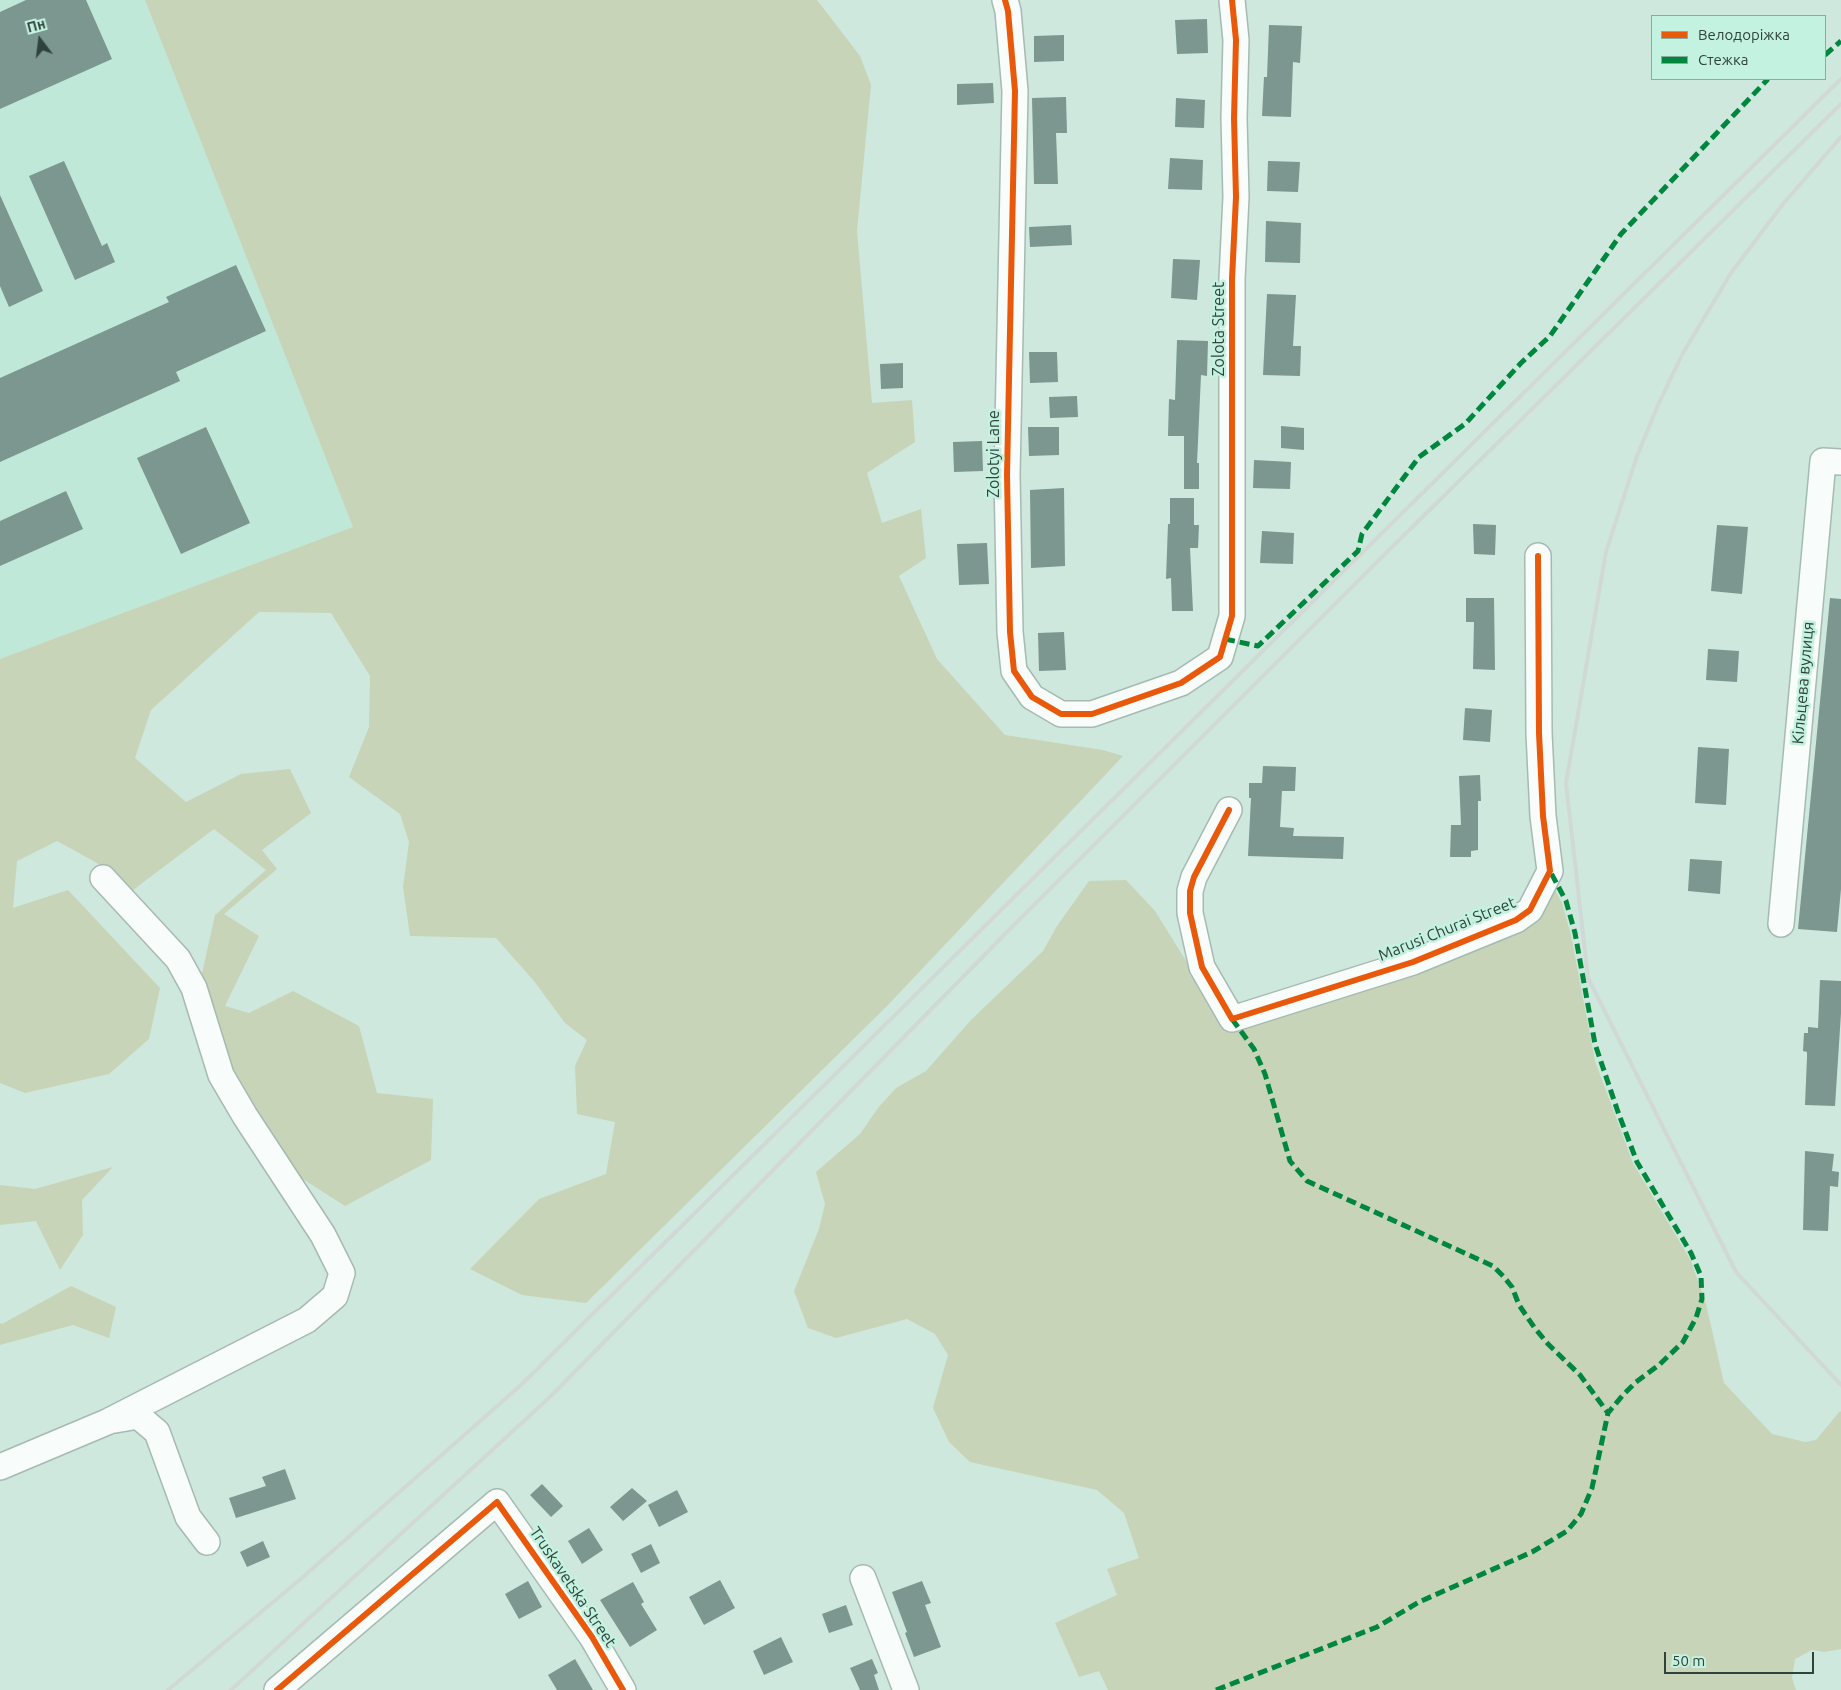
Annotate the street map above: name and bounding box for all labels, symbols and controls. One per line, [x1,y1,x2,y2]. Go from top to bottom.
north arrow [15,15,65,65]
text: Пн [25,15,47,36]
legend [1651,15,1826,80]
text: Велодоріжка [1698,26,1790,43]
text: Стежка [1698,51,1748,68]
street label: Zolota Street [1209,282,1229,376]
street label: Zolotyi Lane [984,410,1004,498]
street label: Кільцева вулиця [1788,621,1818,745]
street label: Marusi Churai Street [1376,893,1518,965]
street label: Truskavetska Street [526,1523,620,1651]
scale bar [1666,1642,1816,1674]
text: 50 m [1672,1652,1705,1669]

